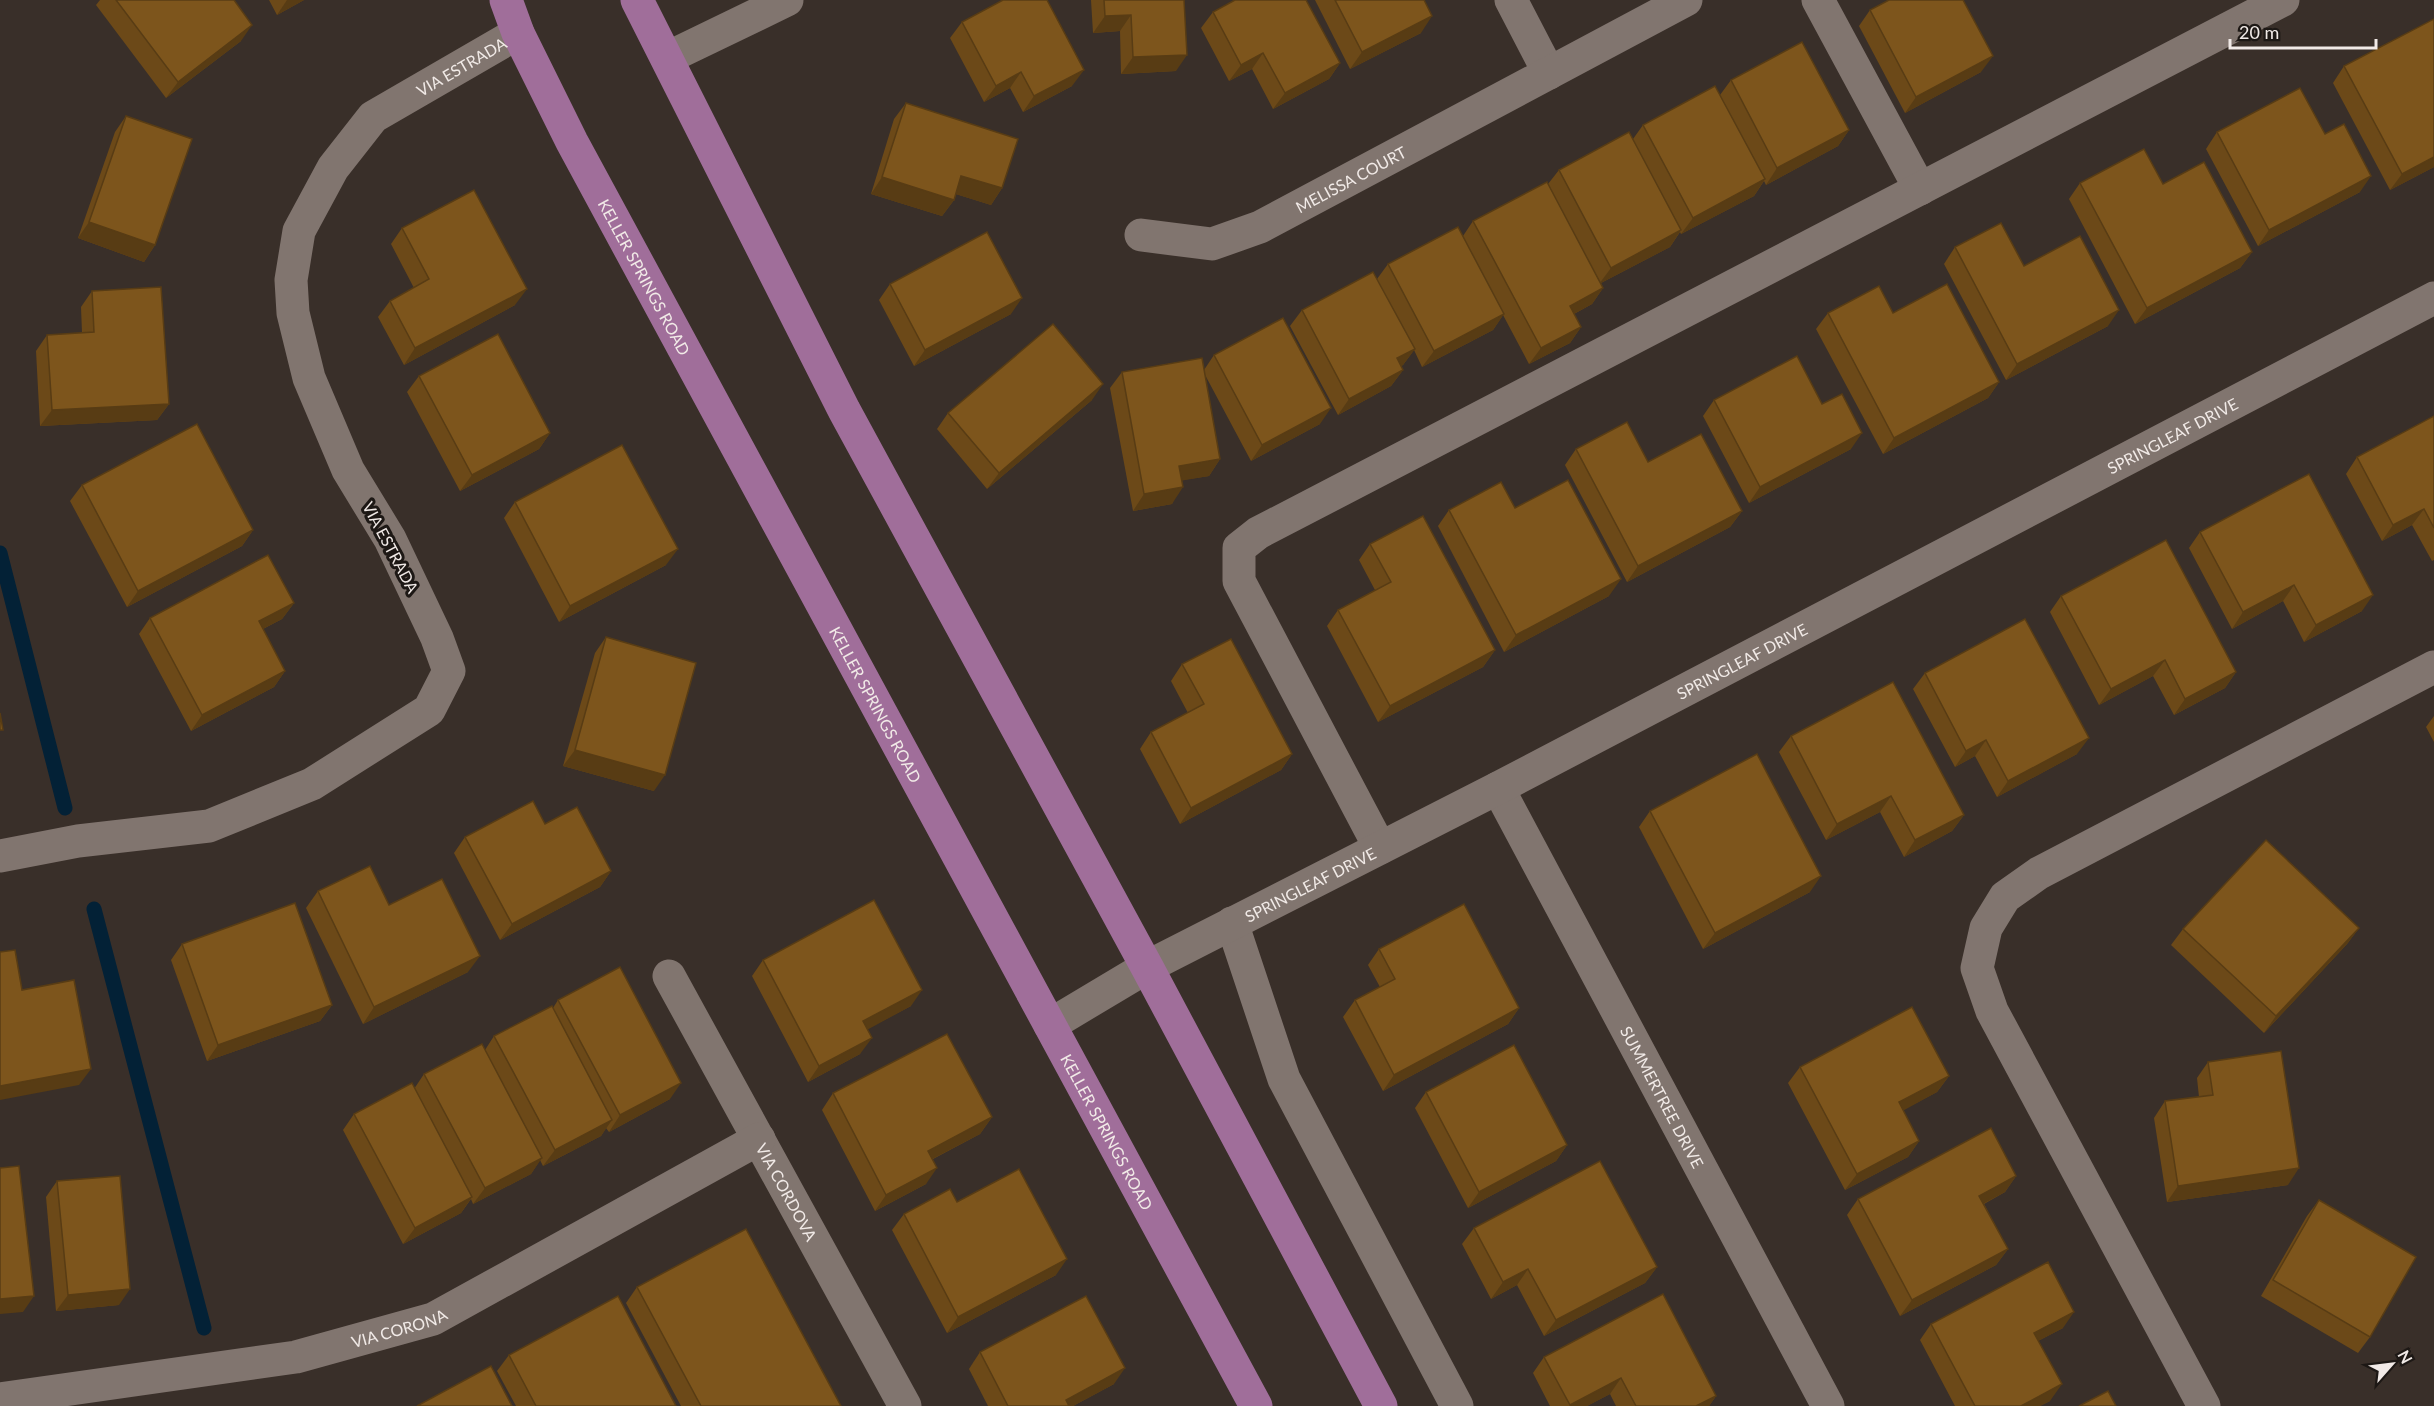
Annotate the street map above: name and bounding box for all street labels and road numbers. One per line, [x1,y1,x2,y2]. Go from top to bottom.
street label: VIA ESTRADA [413,32,510,99]
street label: MELISSA COURT [1292,141,1410,216]
street label: KELLER SPRINGS ROAD [595,195,695,358]
street label: SPRINGLEAF DRIVE [2104,393,2241,477]
street label: VIA ESTRADA [359,498,423,596]
street label: SPRINGLEAF DRIVE [1673,619,1810,702]
street label: KELLER SPRINGS ROAD [826,623,926,786]
street label: SPRINGLEAF DRIVE [1241,843,1379,925]
street label: SUMMERTREE DRIVE [1617,1023,1708,1171]
street label: KELLER SPRINGS ROAD [1058,1050,1157,1213]
street label: VIA CORDOVA [753,1140,822,1244]
street label: VIA CORONA [349,1304,450,1351]

